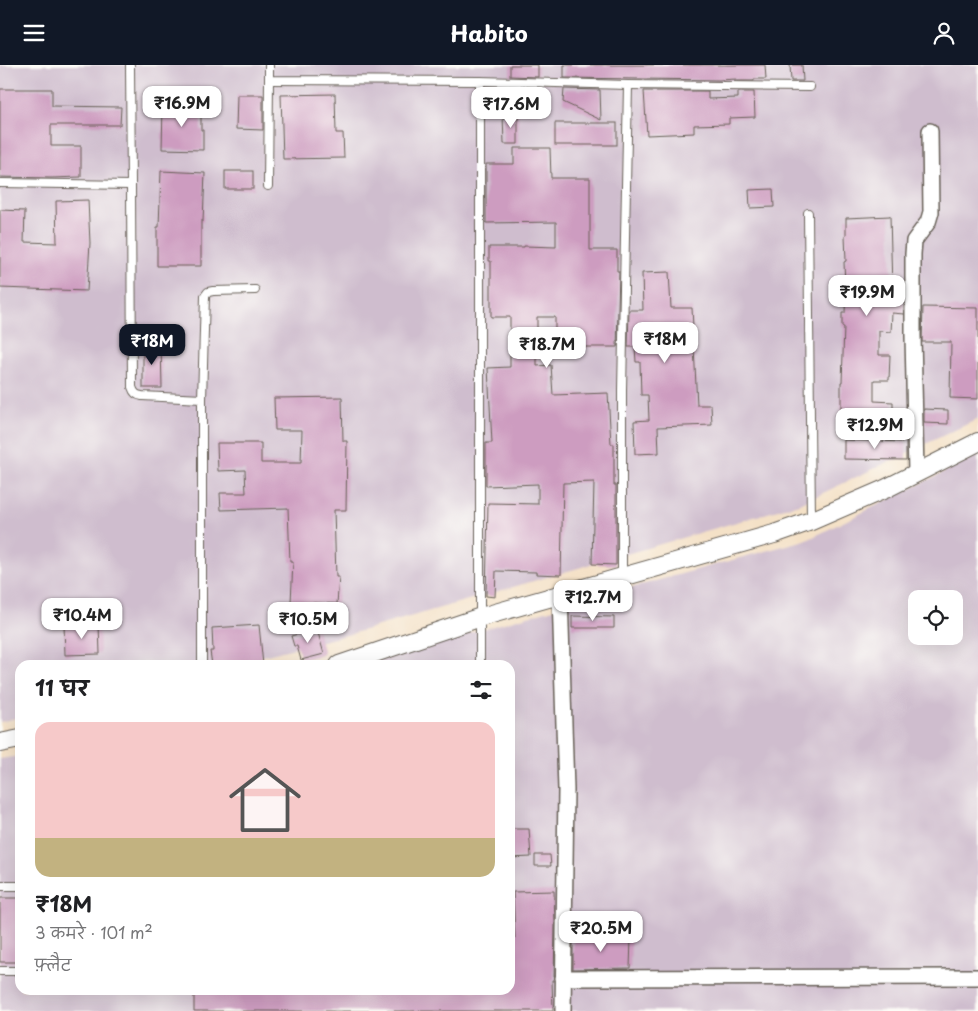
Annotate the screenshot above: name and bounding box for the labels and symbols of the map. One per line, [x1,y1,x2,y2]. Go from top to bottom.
pin: ₹16.9M [141,85,223,128]
pin: ₹17.6M [470,87,552,129]
pin: ₹19.9M [826,275,908,317]
pin: ₹18M [635,321,695,364]
pin: ₹18M [122,323,182,366]
pin: ₹18.7M [506,327,588,369]
pin: ₹12.9M [834,407,916,450]
pin: ₹12.7M [552,579,634,622]
pin: ₹10.4M [41,597,123,640]
pin: ₹10.5M [267,601,349,644]
pin: ₹20.5M [560,911,642,953]

